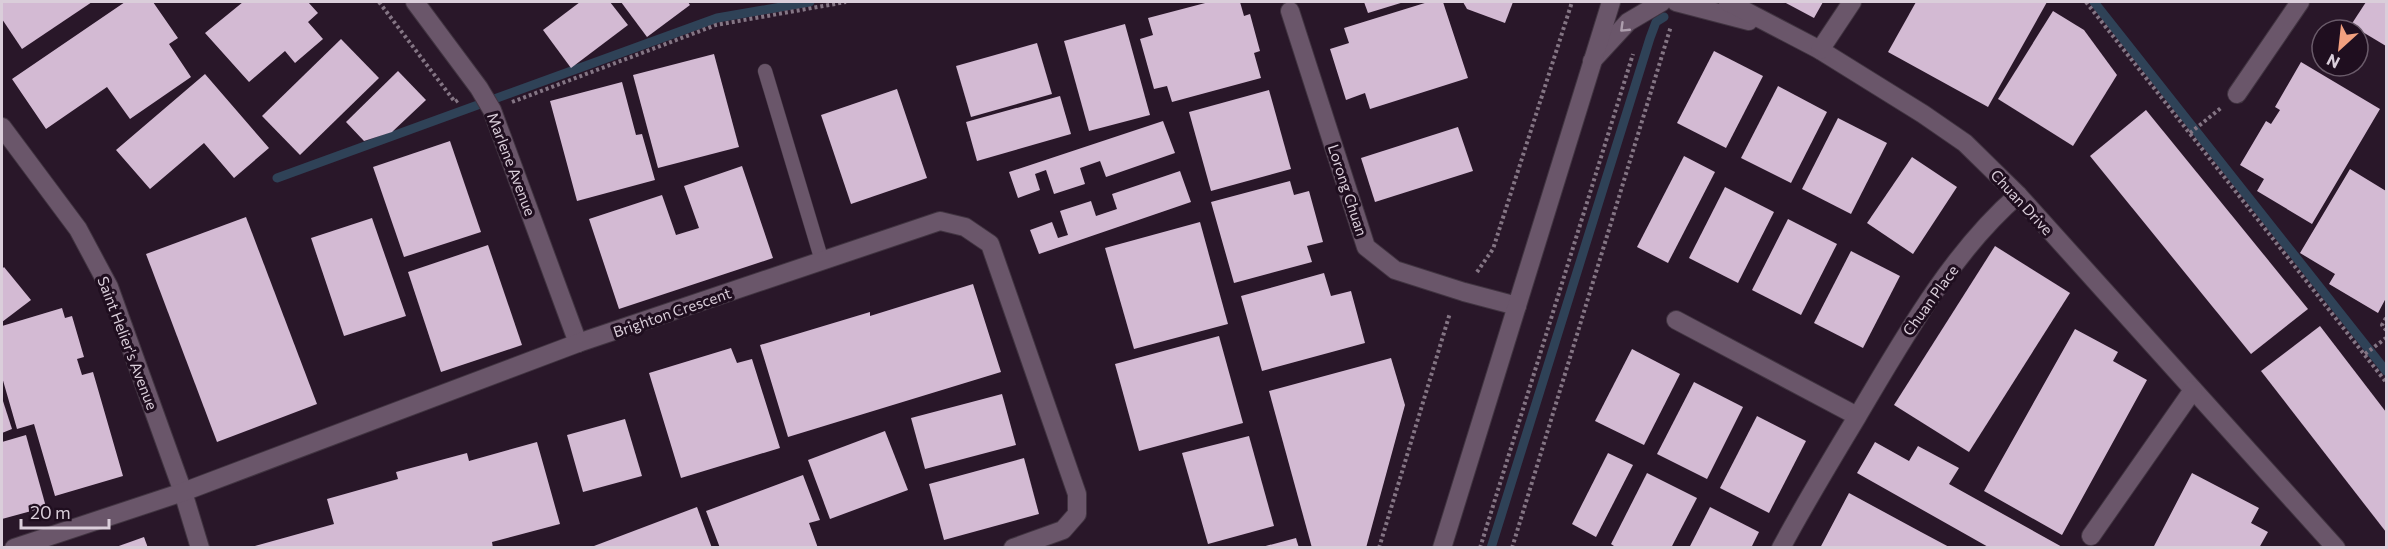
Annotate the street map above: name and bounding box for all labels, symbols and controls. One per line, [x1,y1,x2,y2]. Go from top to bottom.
north arrow [2310,18,2370,78]
one-way arrow [1620,20,1631,31]
text: N [2323,51,2343,73]
street label: Marlene Avenue [484,110,540,218]
street label: Lorong Chuan [1325,142,1371,238]
street label: Chuan Drive [1987,166,2057,238]
street label: Chuan Place [1898,261,1962,339]
street label: Saint Helier's Avenue [94,274,162,412]
street label: Brighton Crescent [611,283,733,341]
scale bar [21,492,110,530]
text: 20 m [30,501,71,523]

